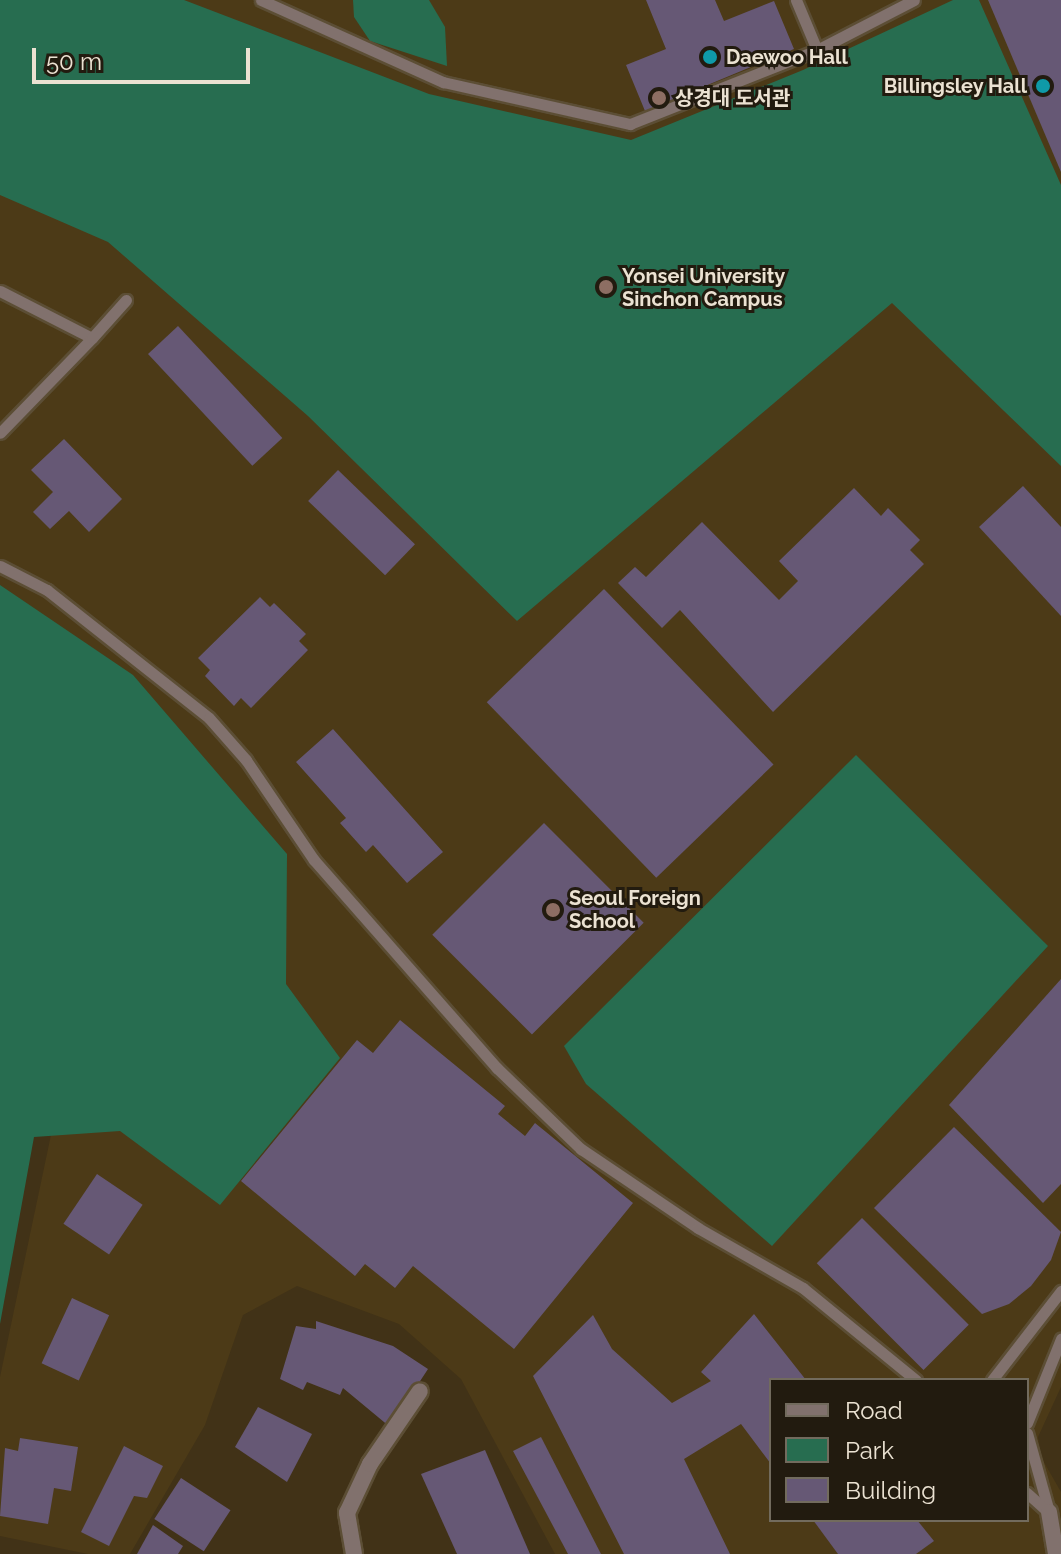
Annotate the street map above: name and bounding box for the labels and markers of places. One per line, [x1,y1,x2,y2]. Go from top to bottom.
place label: Daewoo Hall [726,45,848,69]
marker: Daewoo Hall [701,48,719,66]
place label: Billingsley Hall [883,74,1027,98]
marker: Billingsley Hall [1034,77,1052,95]
place label: 상경대 도서관 [675,86,790,110]
marker: 상경대 도서관 [650,89,668,107]
place label: Yonsei University Sinchon Campus [622,264,785,311]
marker: Yonsei University Sinchon Campus [597,278,615,296]
place label: Seoul Foreign School [569,886,701,933]
marker: Seoul Foreign School [544,901,562,919]

